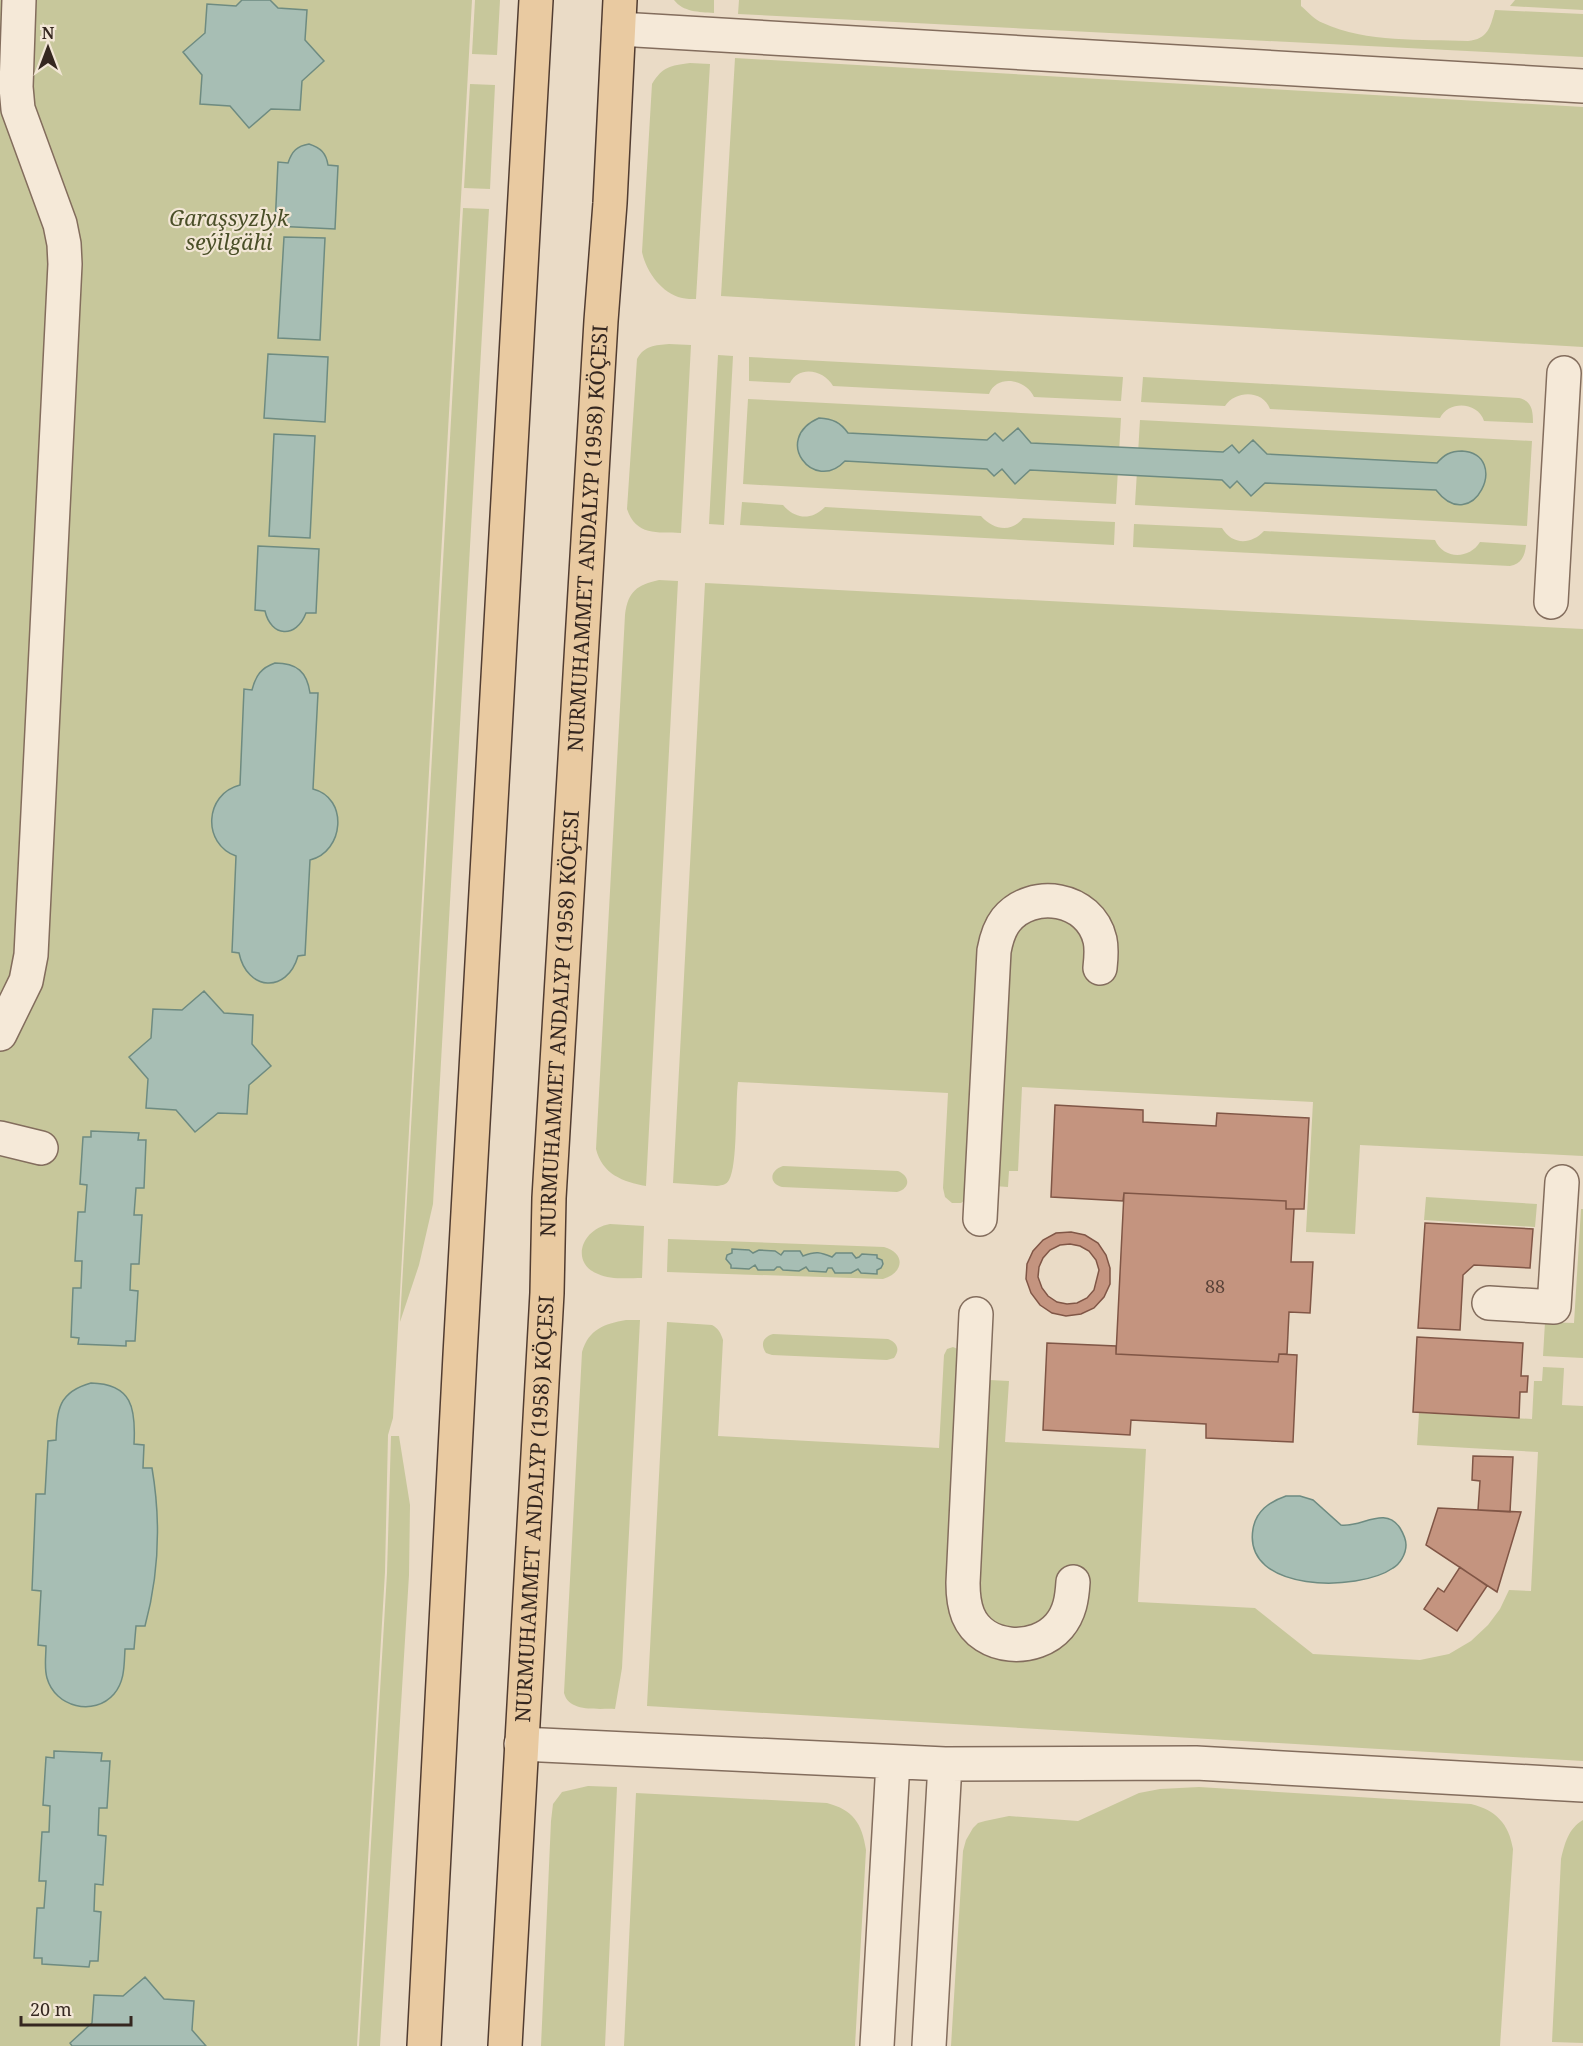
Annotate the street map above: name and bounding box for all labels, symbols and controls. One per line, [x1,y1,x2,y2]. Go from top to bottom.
north arrow [18,18,78,78]
text: N [42,22,55,44]
park label: Garaşsyzlyk seýilgähi [169,204,290,256]
street label: NURMUHAMMET ANDALYP (1958) KÖÇESI [560,324,614,753]
street label: NURMUHAMMET ANDALYP (1958) KÖÇESI [533,809,585,1237]
house number: 88 [1205,1274,1225,1298]
street label: NURMUHAMMET ANDALYP (1958) KÖÇESI [508,1295,560,1723]
scale bar [21,1989,130,2027]
text: 20 m [30,1997,72,2021]

